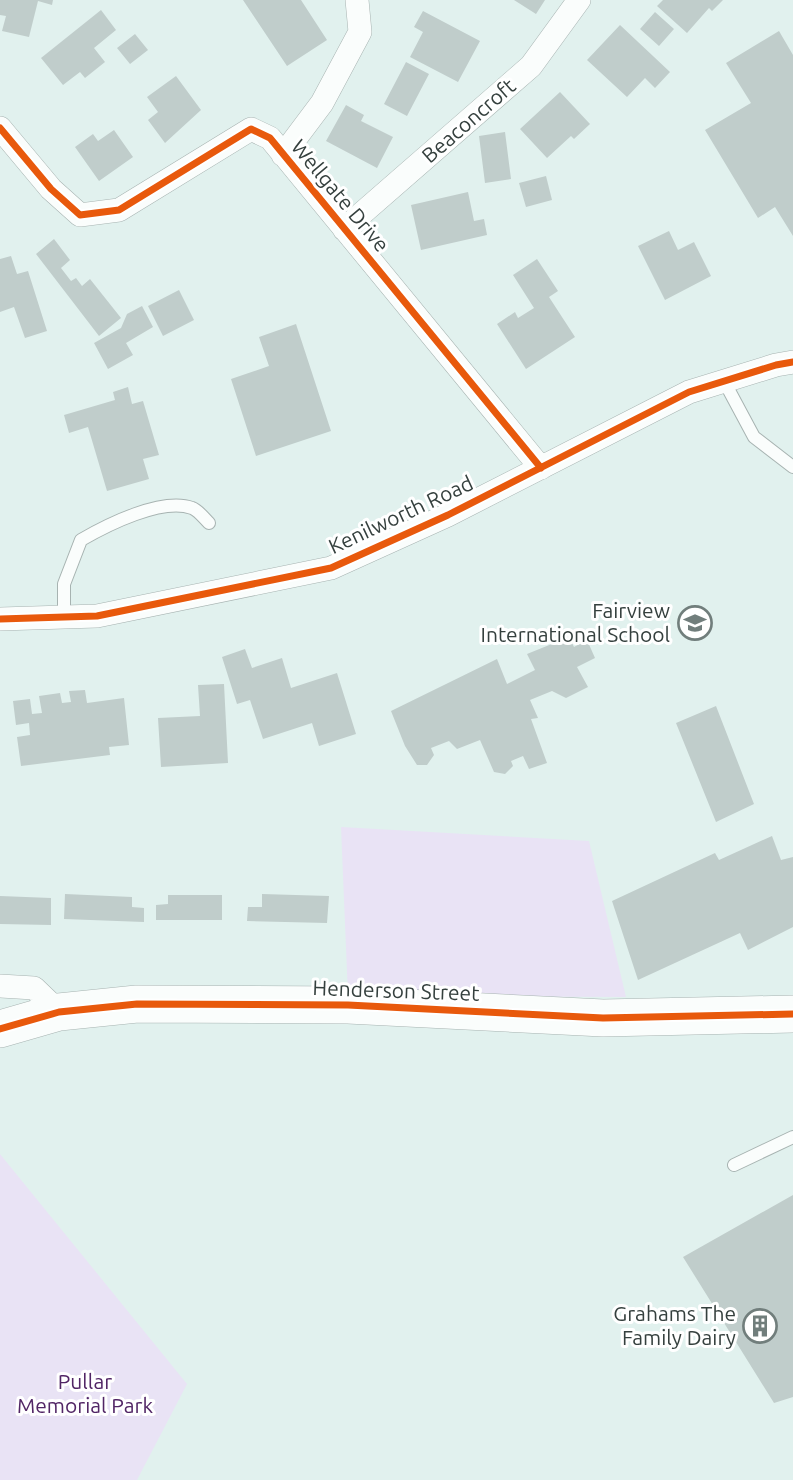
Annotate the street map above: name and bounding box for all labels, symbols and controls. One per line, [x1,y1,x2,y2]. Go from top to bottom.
street label: Beaconcroft [417,73,520,167]
street label: Wellgate Drive [287,134,395,256]
street label: Kenilworth Road [325,470,477,558]
place label: Fairview International School [481,598,670,646]
school or university icon: Fairview International School [676,604,714,642]
street label: Henderson Street [312,975,480,1005]
place label: Grahams The Family Dairy [613,1301,736,1349]
building icon: Grahams The Family Dairy [741,1307,779,1345]
park label: Pullar Memorial Park [17,1369,153,1417]

